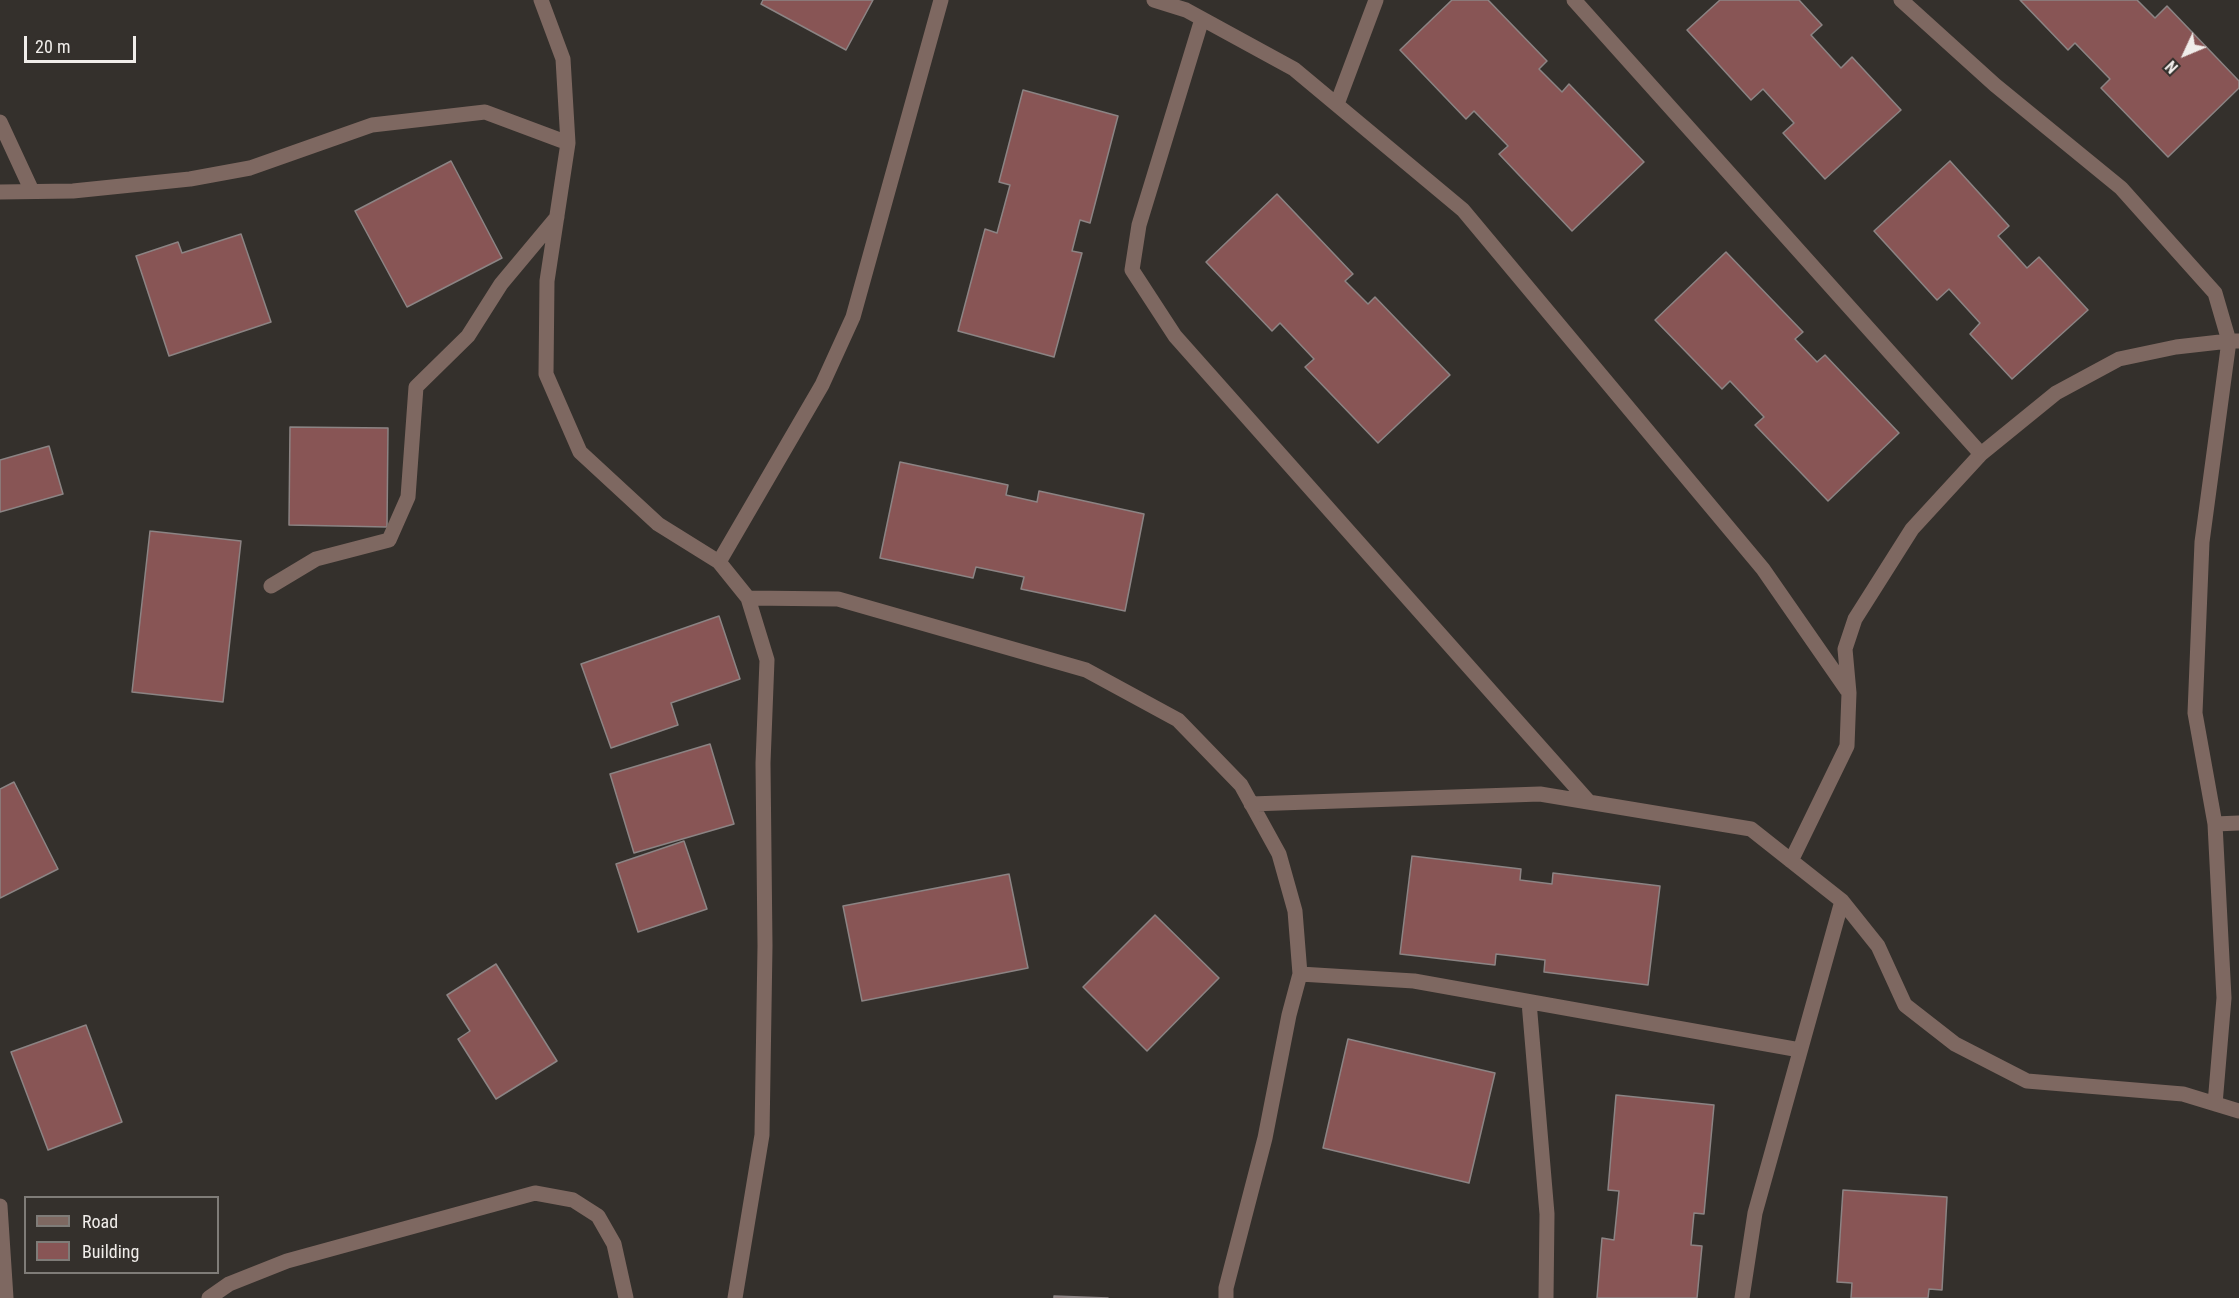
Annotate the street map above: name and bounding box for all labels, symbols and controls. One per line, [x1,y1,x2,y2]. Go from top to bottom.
scale bar [27,24,140,62]
north arrow [2155,24,2215,84]
text: 20 m [35,36,70,57]
text: N [2161,57,2182,77]
legend [24,1196,219,1274]
text: Road [82,1211,118,1232]
text: Building [82,1241,139,1262]

